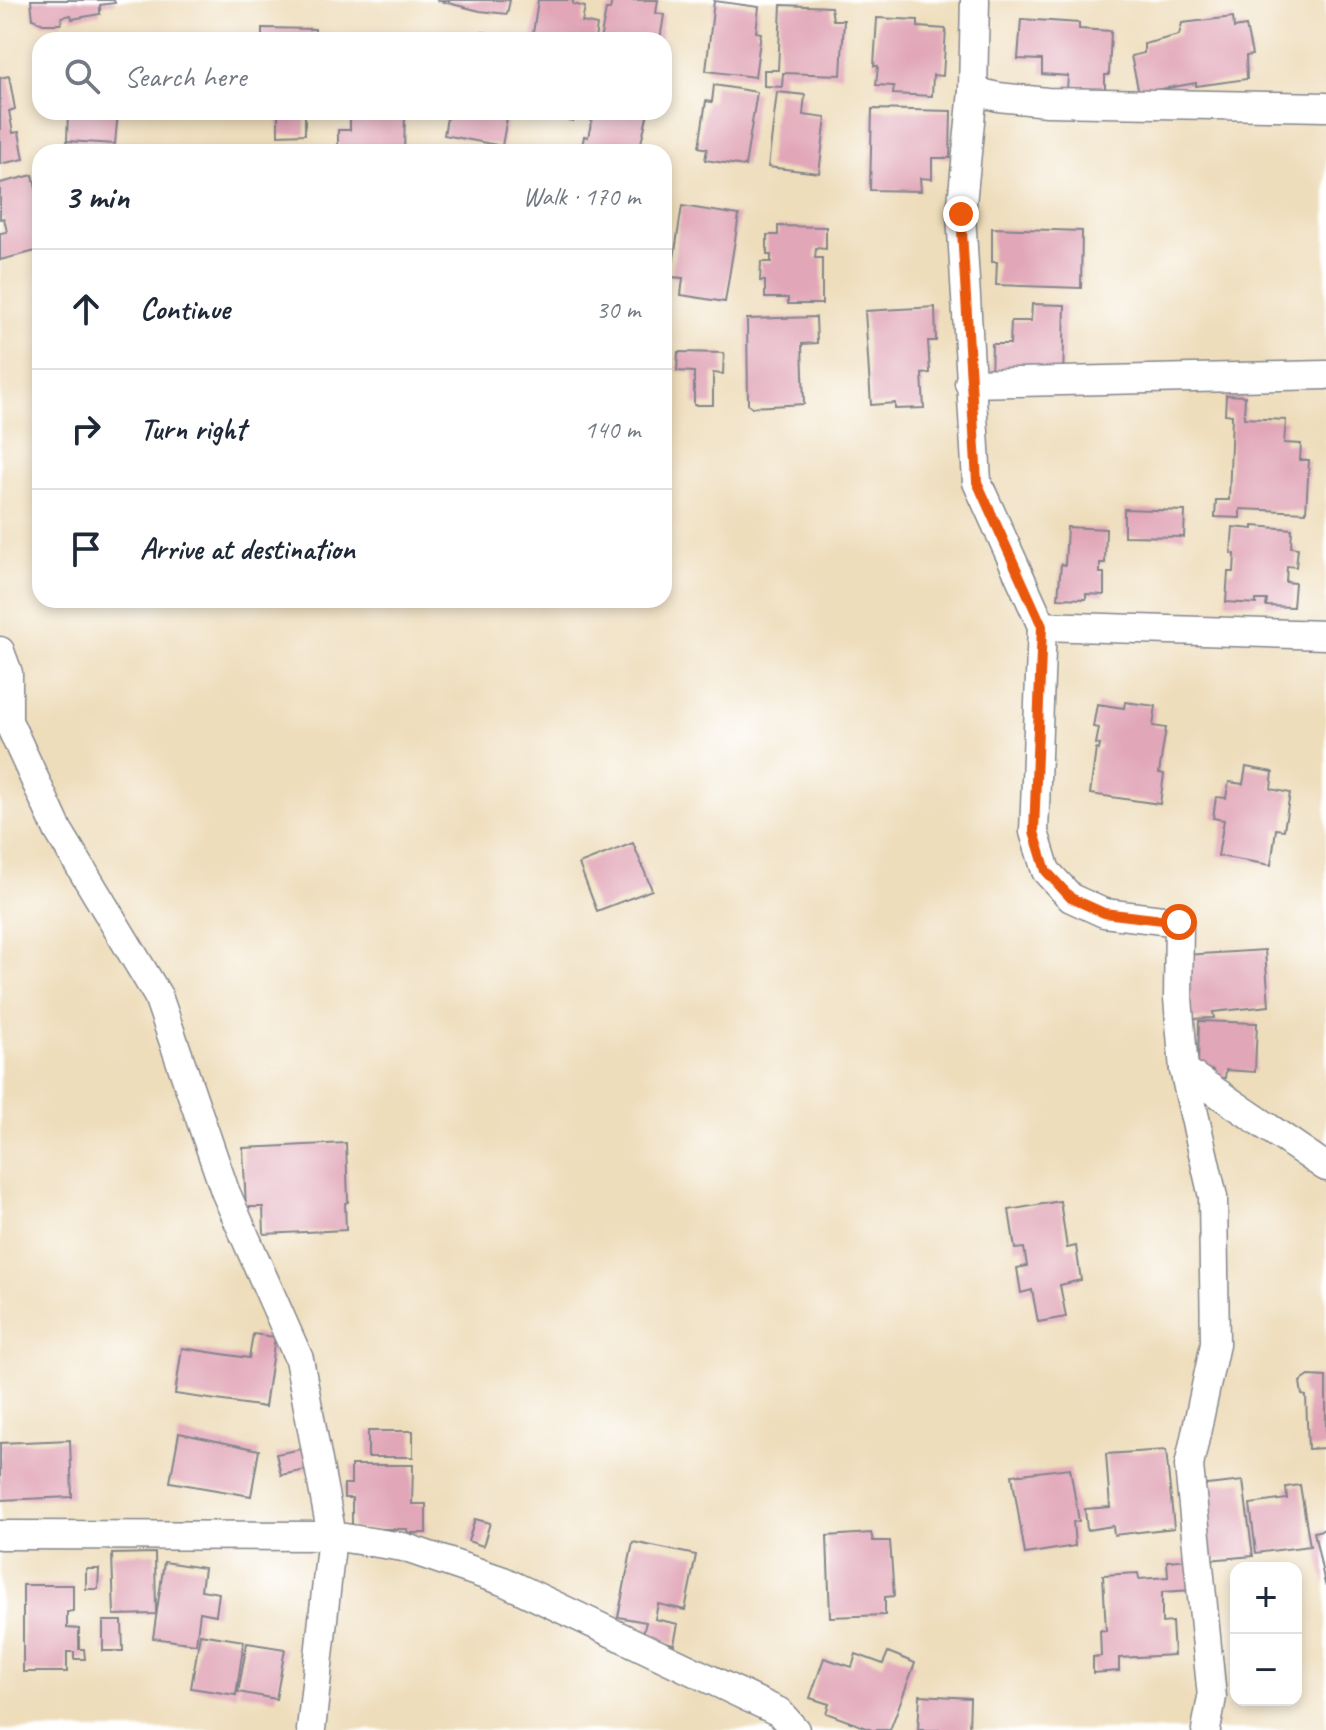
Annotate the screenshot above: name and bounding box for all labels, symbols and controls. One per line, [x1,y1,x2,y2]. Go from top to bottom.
search box [32,32,672,120]
icon: search [60,54,104,98]
text: Search here [124,57,246,95]
text: 3 min [64,175,129,218]
text: Walk · 170 m [523,180,640,213]
route end [943,196,979,232]
icon: ahead [64,287,108,331]
text: Continue [140,290,230,328]
text: 30 m [596,293,640,326]
icon: right [64,407,108,451]
text: Turn right [140,410,245,448]
text: 140 m [584,413,640,446]
icon: arrive [64,527,108,571]
text: Arrive at destination [140,530,355,568]
route start [1161,904,1197,940]
map controls [1230,1562,1302,1706]
button: + [1230,1562,1302,1634]
button: − [1230,1634,1302,1706]

